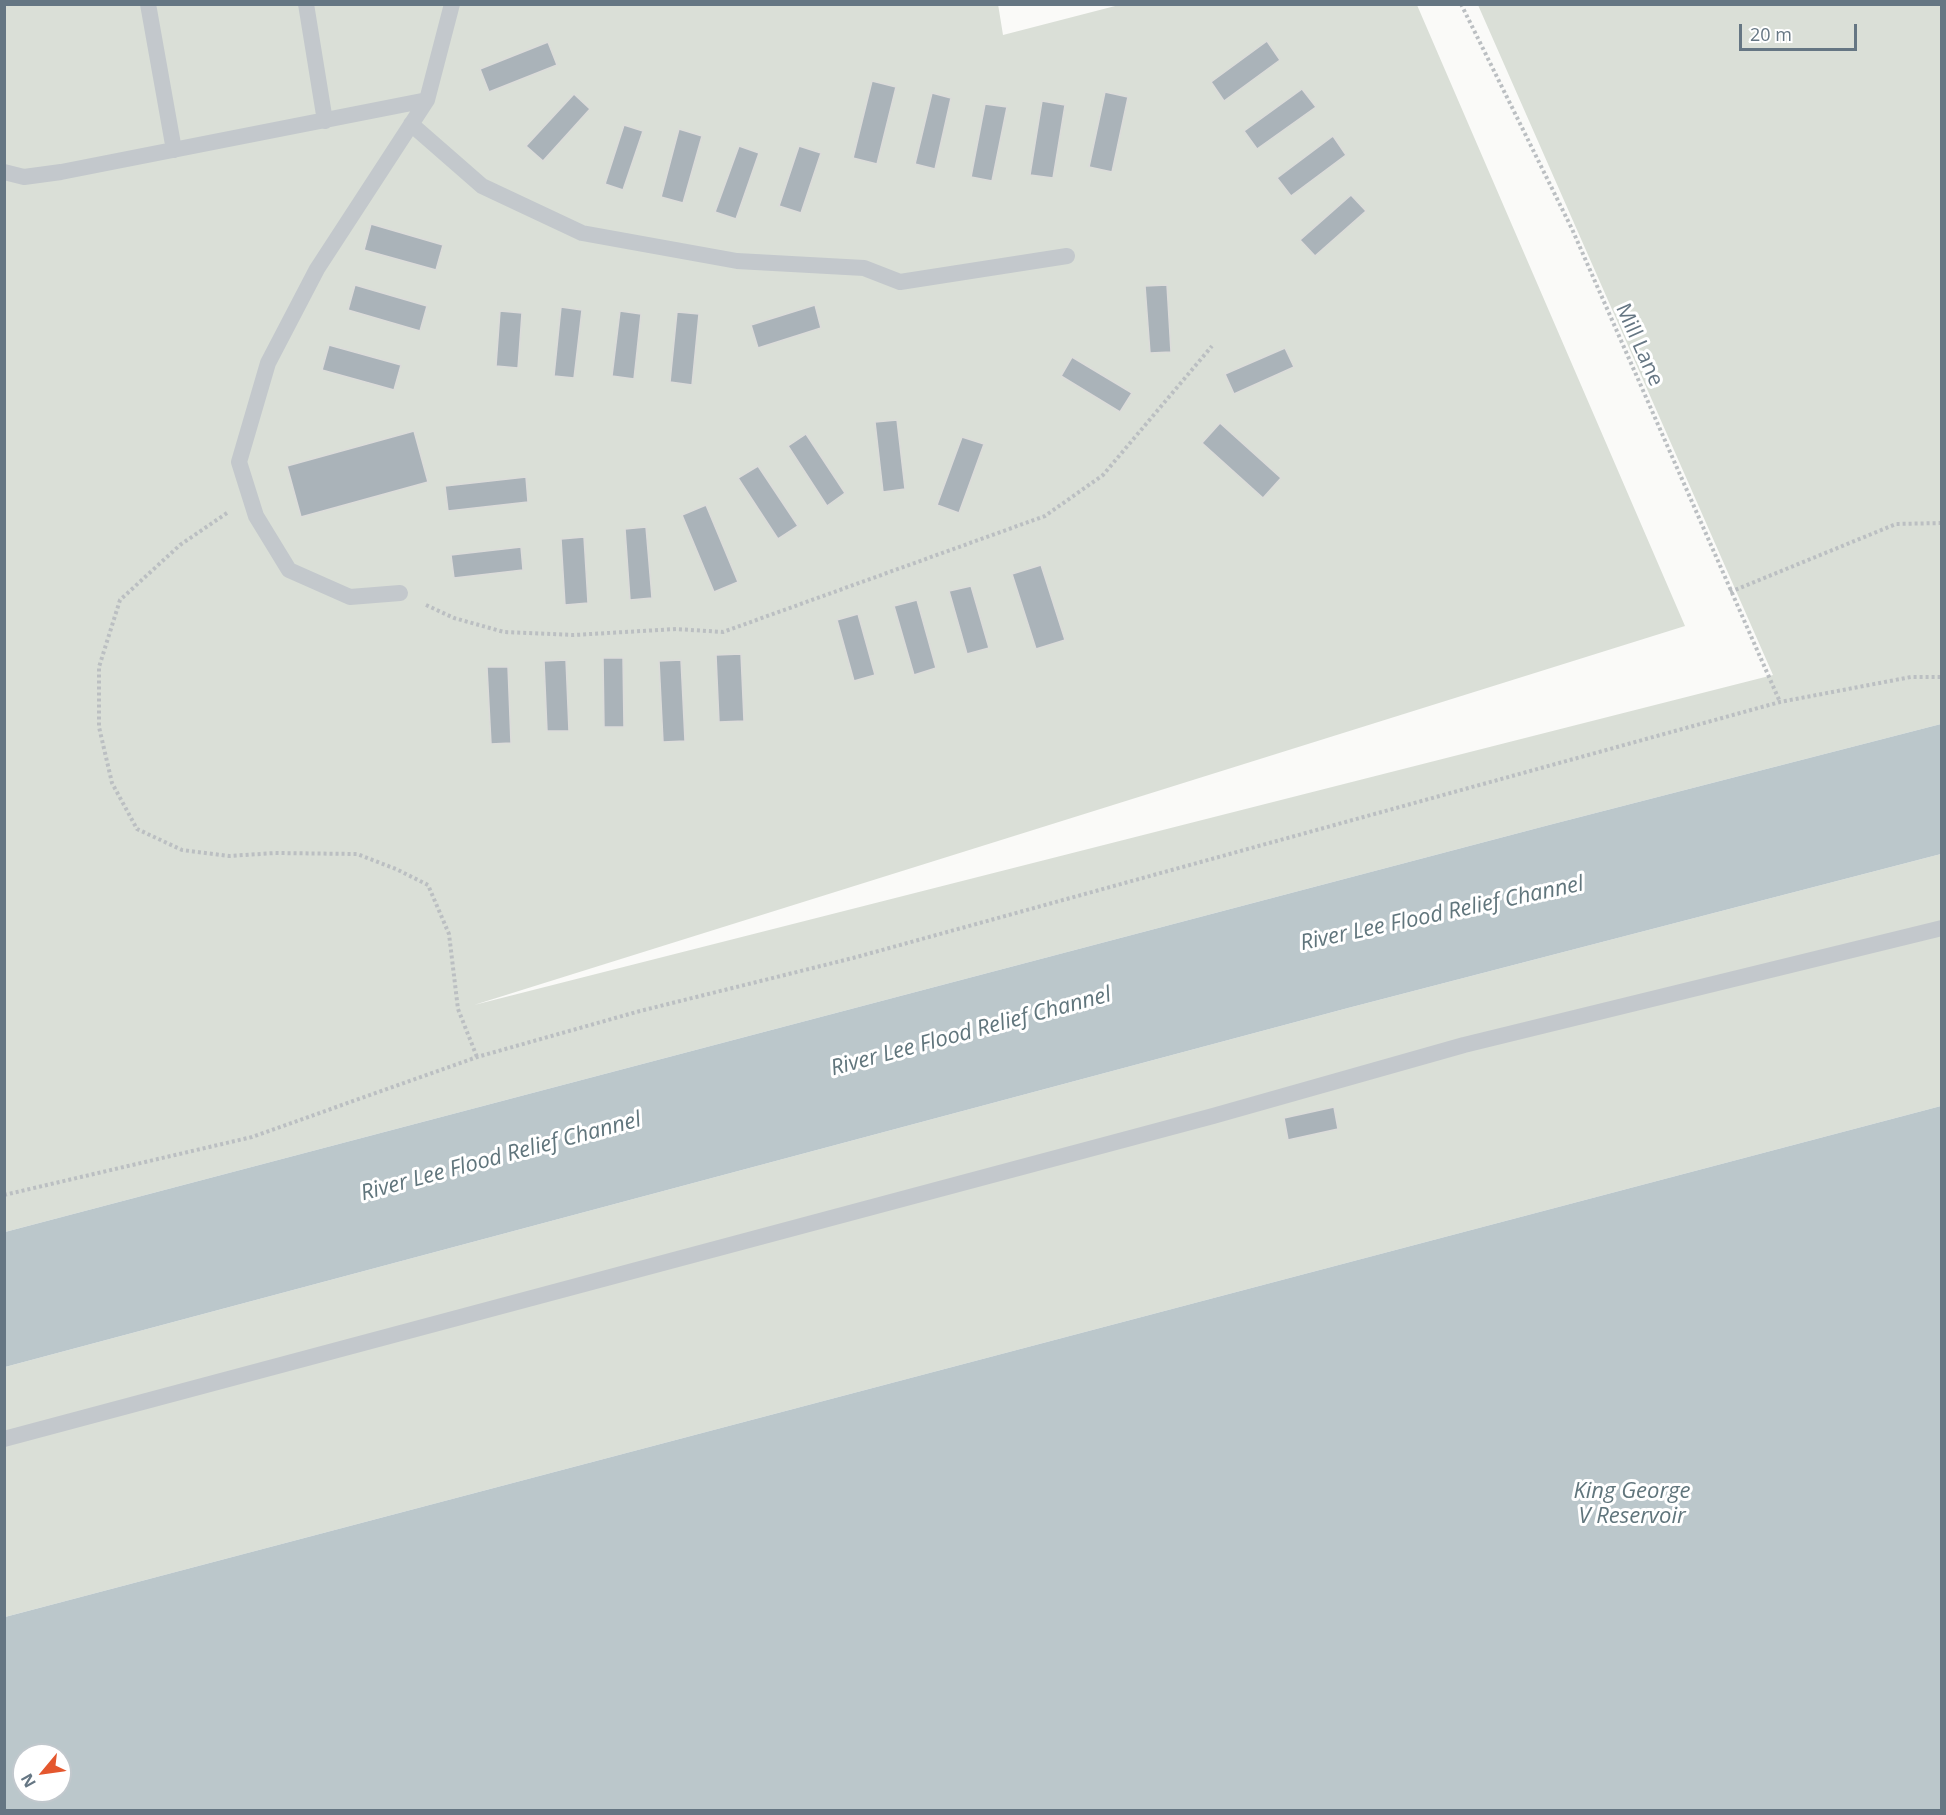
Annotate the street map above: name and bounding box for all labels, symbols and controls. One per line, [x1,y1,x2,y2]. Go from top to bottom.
scale bar [1742,12,1860,50]
text: 20 m [1750,22,1792,46]
street label: Mill Lane [1610,300,1668,390]
water label: River Lee Flood Relief Channel [1298,871,1586,957]
water label: River Lee Flood Relief Channel [828,982,1114,1082]
water label: River Lee Flood Relief Channel [358,1107,644,1207]
water label: King George V Reservoir [1573,1479,1691,1530]
north arrow [12,1743,72,1803]
text: N [15,1770,41,1792]

